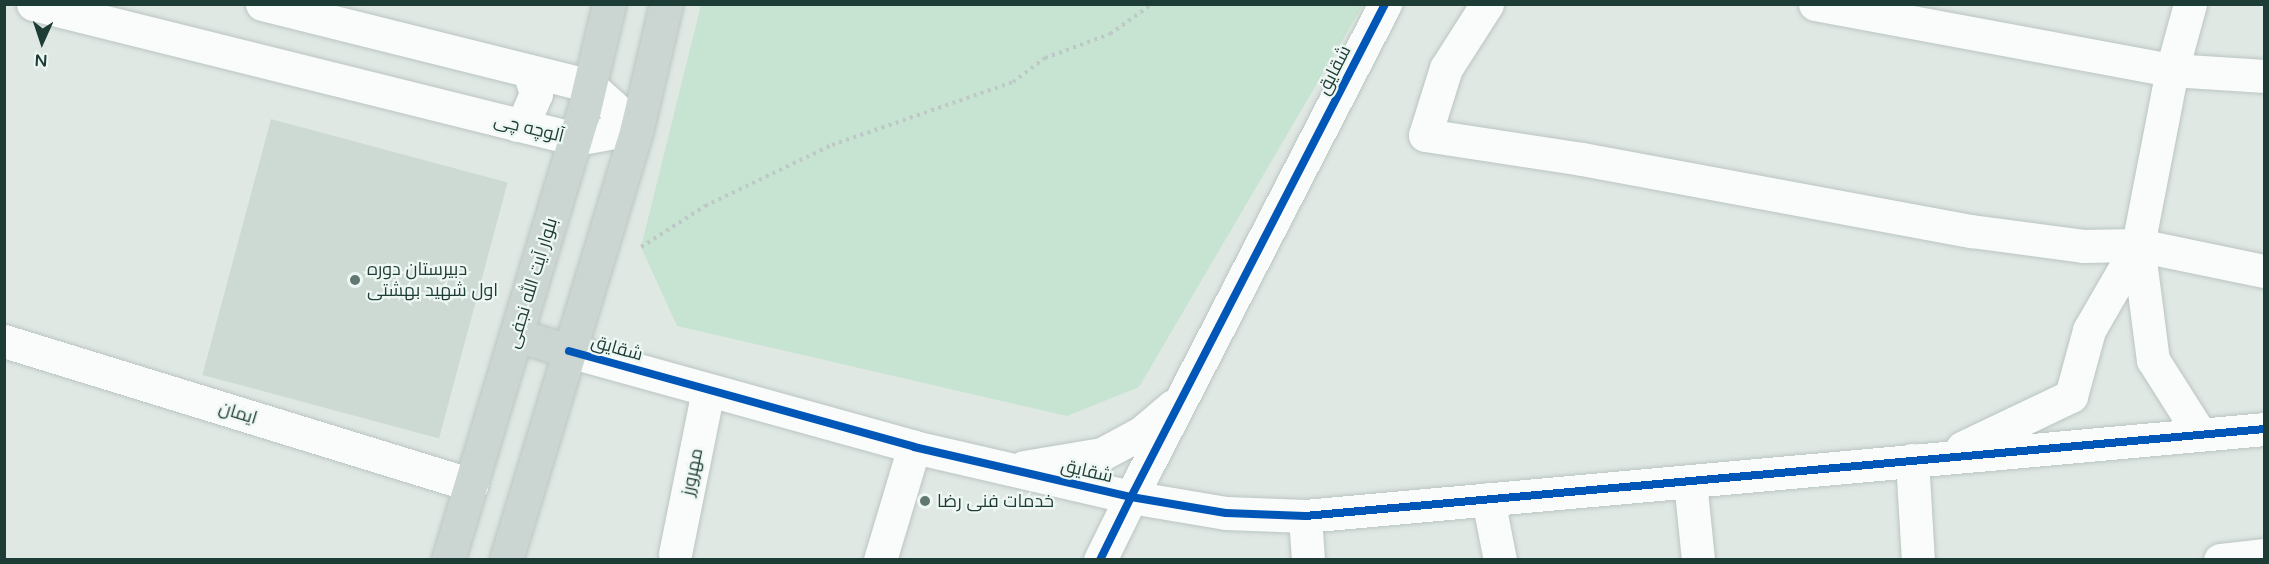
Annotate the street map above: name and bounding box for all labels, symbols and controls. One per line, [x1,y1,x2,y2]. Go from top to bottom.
north arrow [12,12,72,72]
street label: شقایق [1312,42,1356,98]
text: N [34,50,48,70]
street label: آلوچه چی [492,109,566,147]
street label: بلوار آیت الله نجفی [502,215,562,351]
place label: دبیرستان دوره اول شهید بهشتی [367,259,498,302]
marker: دبیرستان دوره اول شهید بهشتی [348,273,362,287]
street label: شقایق [589,330,645,366]
street label: ایمان [216,397,260,429]
street label: مهرورز [676,446,708,498]
street label: شقایق [1059,455,1115,487]
place label: خدمات فنی رضا [937,490,1054,512]
marker: خدمات فنی رضا [918,494,932,508]

